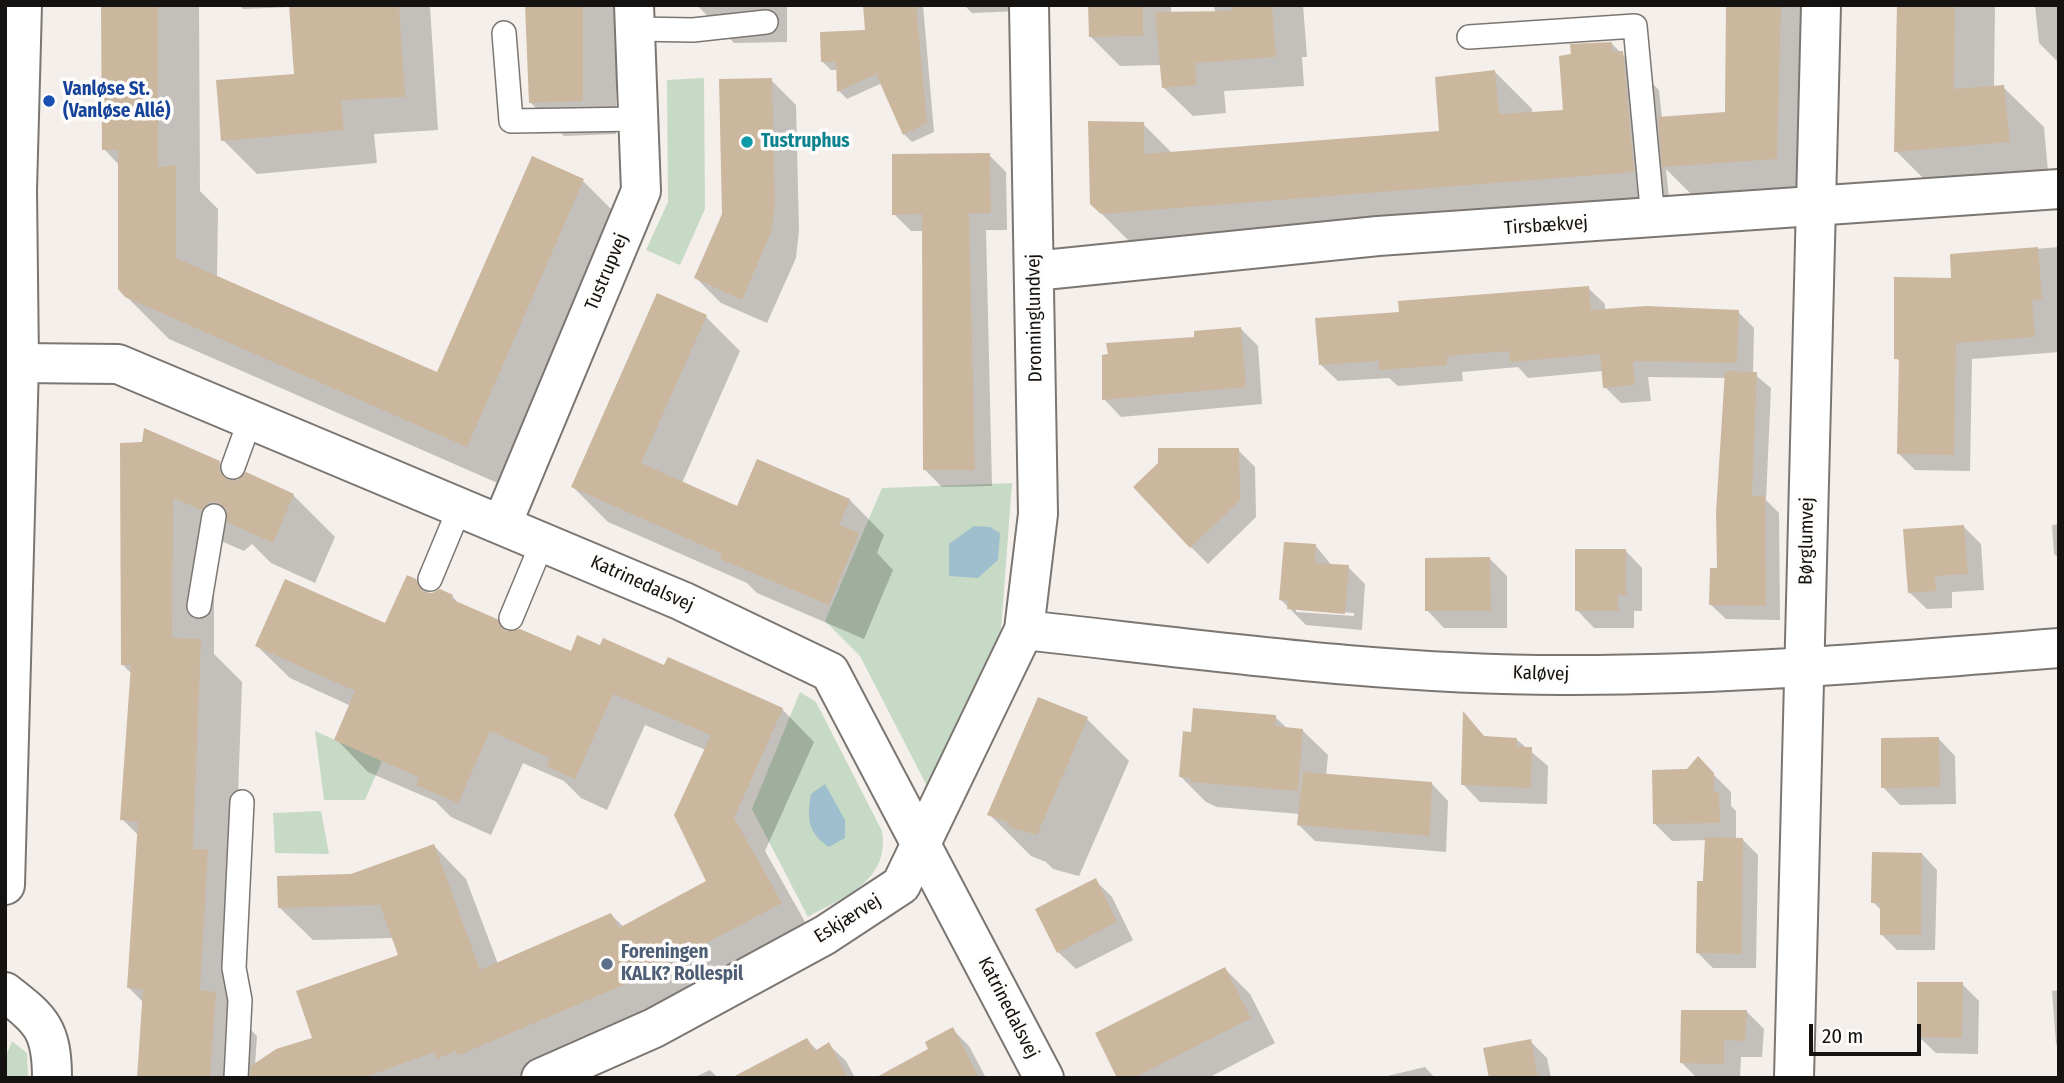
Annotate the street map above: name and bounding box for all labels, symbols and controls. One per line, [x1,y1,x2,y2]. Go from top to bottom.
place label: Vanløse St. (Vanløse Allé) [63,79,170,123]
marker: Vanløse St. (Vanløse Allé) [41,93,57,109]
place label: Tustruphus [761,131,850,153]
marker: Tustruphus [739,134,755,150]
street label: Tirsbækvej [1503,212,1589,240]
street label: Tustrupvej [581,230,633,314]
street label: Dronninglundvej [1022,254,1048,382]
street label: Børglumvej [1795,497,1819,585]
street label: Katrinedalsvej [587,551,697,617]
street label: Kaløvej [1512,662,1570,686]
street label: Eskjærvej [810,890,886,948]
place label: Foreningen KALK? Rollespil [621,942,743,986]
street label: Katrinedalsvej [973,953,1043,1063]
marker: Foreningen KALK? Rollespil [599,956,615,972]
scale bar [1812,1010,1924,1054]
text: 20 m [1822,1023,1863,1049]

